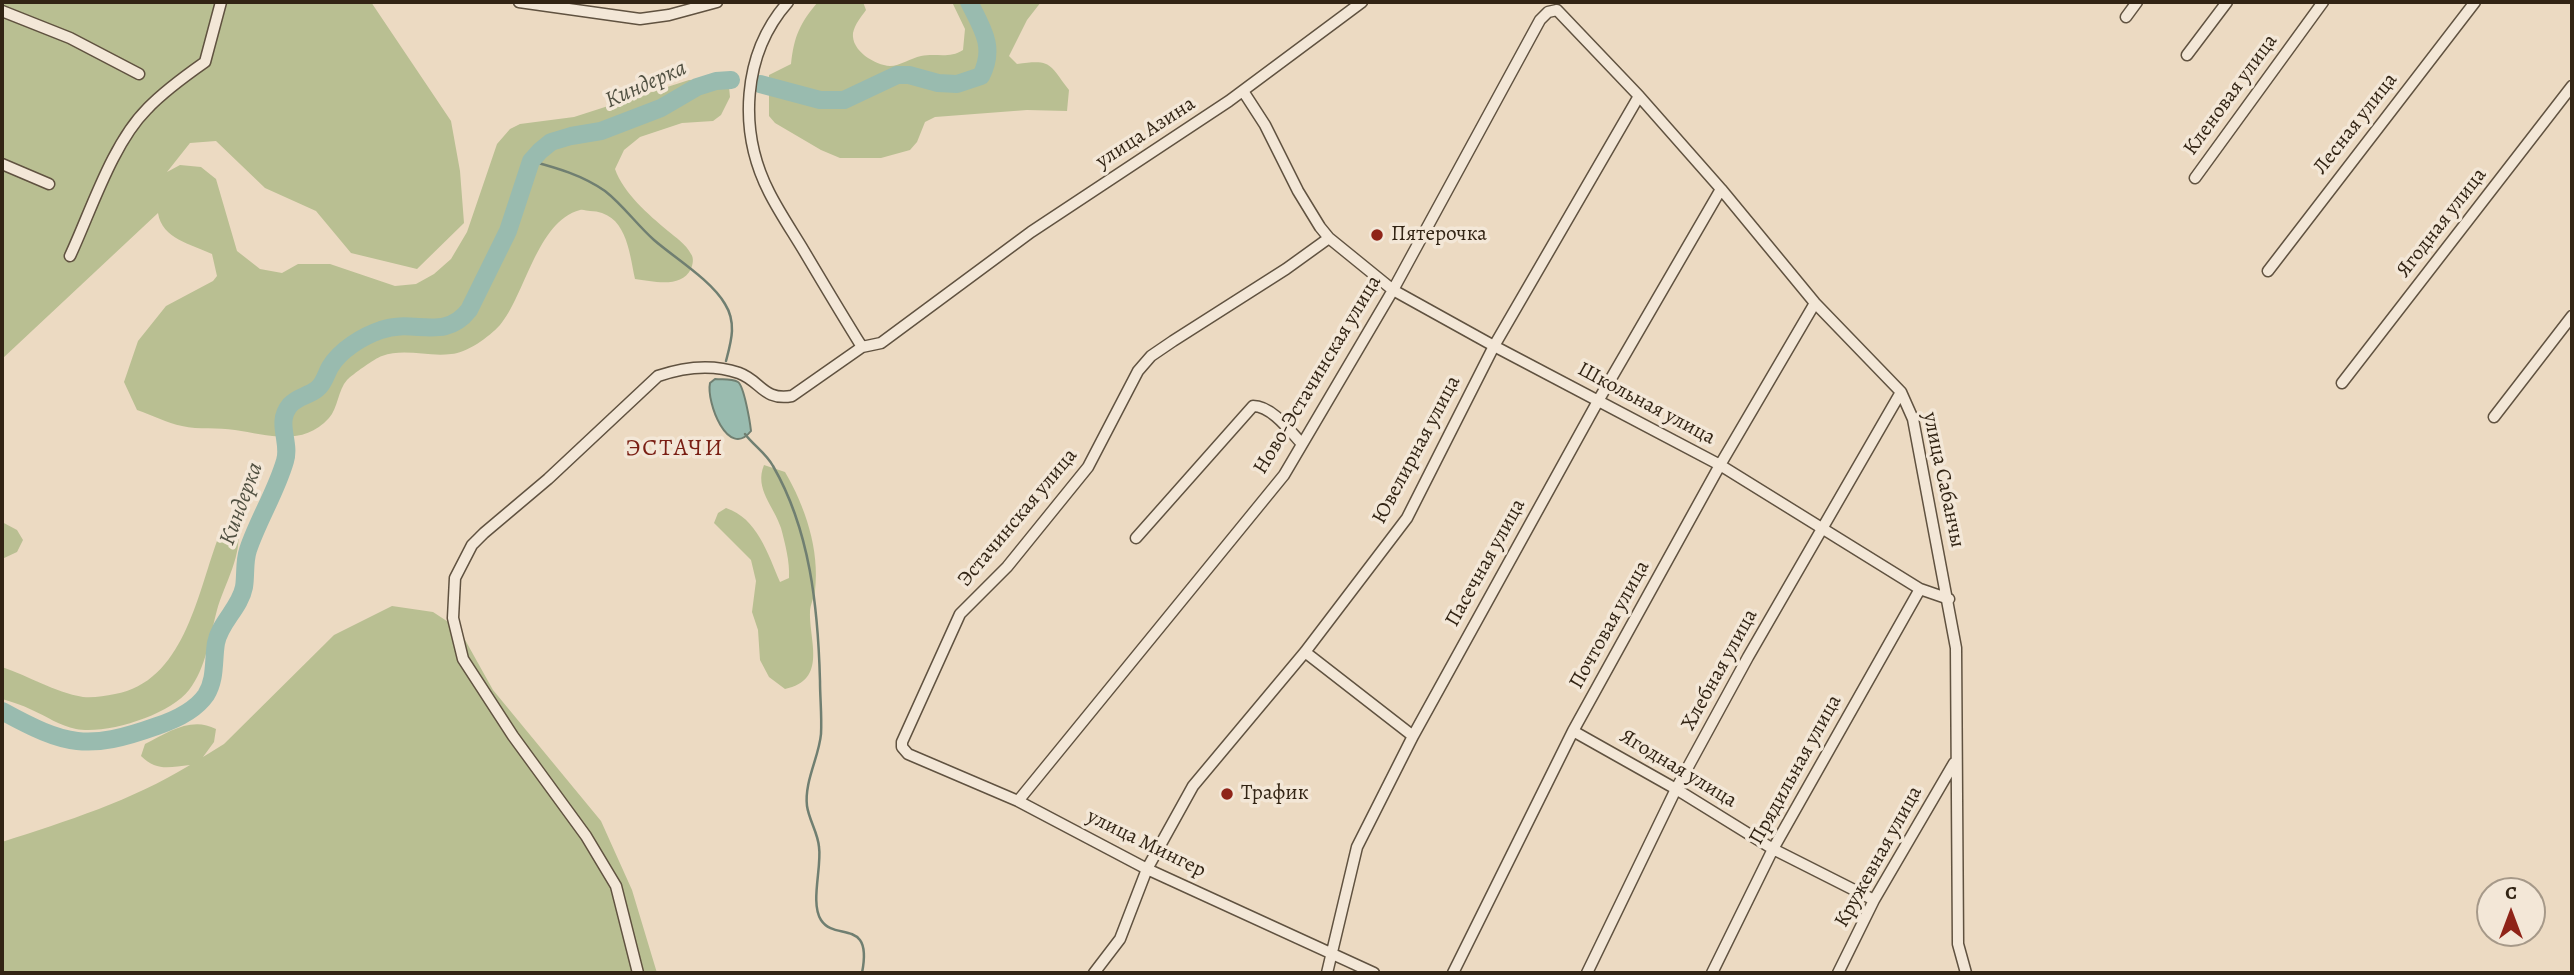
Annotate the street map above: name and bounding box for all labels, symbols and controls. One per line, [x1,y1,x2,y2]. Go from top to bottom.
street label: Кленовая улица [2179,29,2283,161]
water label: Киндерка [601,55,691,115]
street label: Лесная улица [2309,68,2403,180]
street label: улица Азина [1092,92,1200,174]
street label: Ягодная улица [2391,163,2493,283]
place label: Пятерочка [1391,222,1487,248]
marker: Пятерочка [1369,227,1385,243]
street label: Ново-Эстачинская улица [1249,271,1387,479]
street label: Школьная улица [1573,357,1719,451]
street label: Ювелирная улица [1367,372,1467,528]
street label: улица Сабанчы [1916,410,1970,550]
district label: ЭСТАЧИ [626,435,724,463]
street label: Эстачинская улица [953,444,1083,592]
water label: Киндерка [214,459,270,549]
street label: Пасечная улица [1440,495,1532,631]
street label: Почтовая улица [1564,556,1656,694]
street label: Хлебная улица [1676,605,1764,735]
street label: Прядильная улица [1744,691,1848,849]
street label: Ягодная улица [1615,724,1741,814]
place label: Трафик [1241,781,1309,807]
street label: Кружевная улица [1830,782,1928,932]
marker: Трафик [1219,786,1235,802]
street label: улица Мингер [1082,804,1210,884]
north arrow [2476,877,2546,947]
text: С [2505,880,2517,906]

